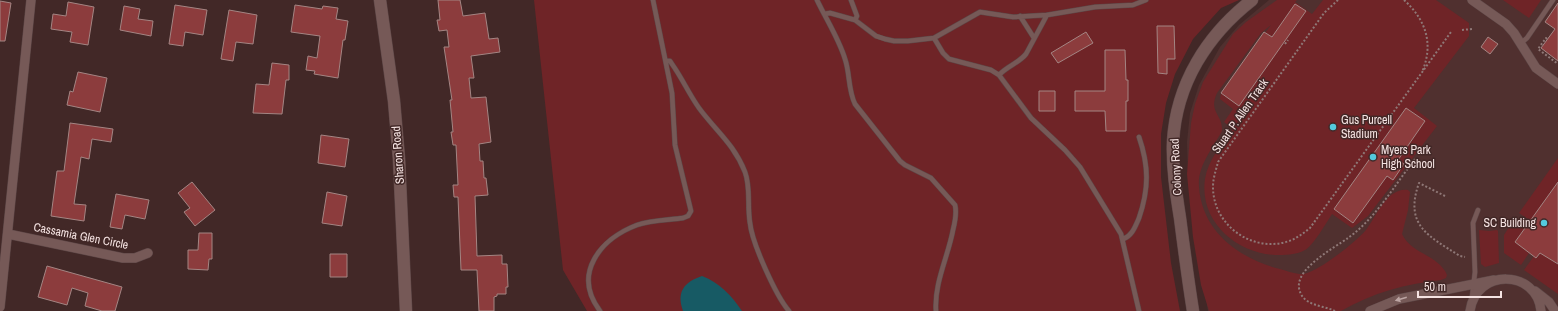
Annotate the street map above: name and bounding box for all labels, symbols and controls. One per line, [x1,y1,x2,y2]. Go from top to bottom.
street label: Stuart P. Allen Track [1208,75,1272,157]
place label: Gus Purcell Stadium [1341,112,1392,142]
marker: Gus Purcell Stadium [1328,122,1338,132]
street label: Sharon Road [388,126,408,184]
street label: Colony Road [1167,138,1185,196]
place label: Myers Park High School [1381,142,1435,172]
marker: Myers Park High School [1368,152,1378,162]
place label: SC Building [1483,215,1537,231]
marker: SC Building [1539,218,1549,228]
street label: Cassamia Glen Circle [32,219,130,253]
scale bar [1418,273,1501,299]
text: 50 m [1424,279,1446,295]
one-way arrow [1395,296,1407,302]

